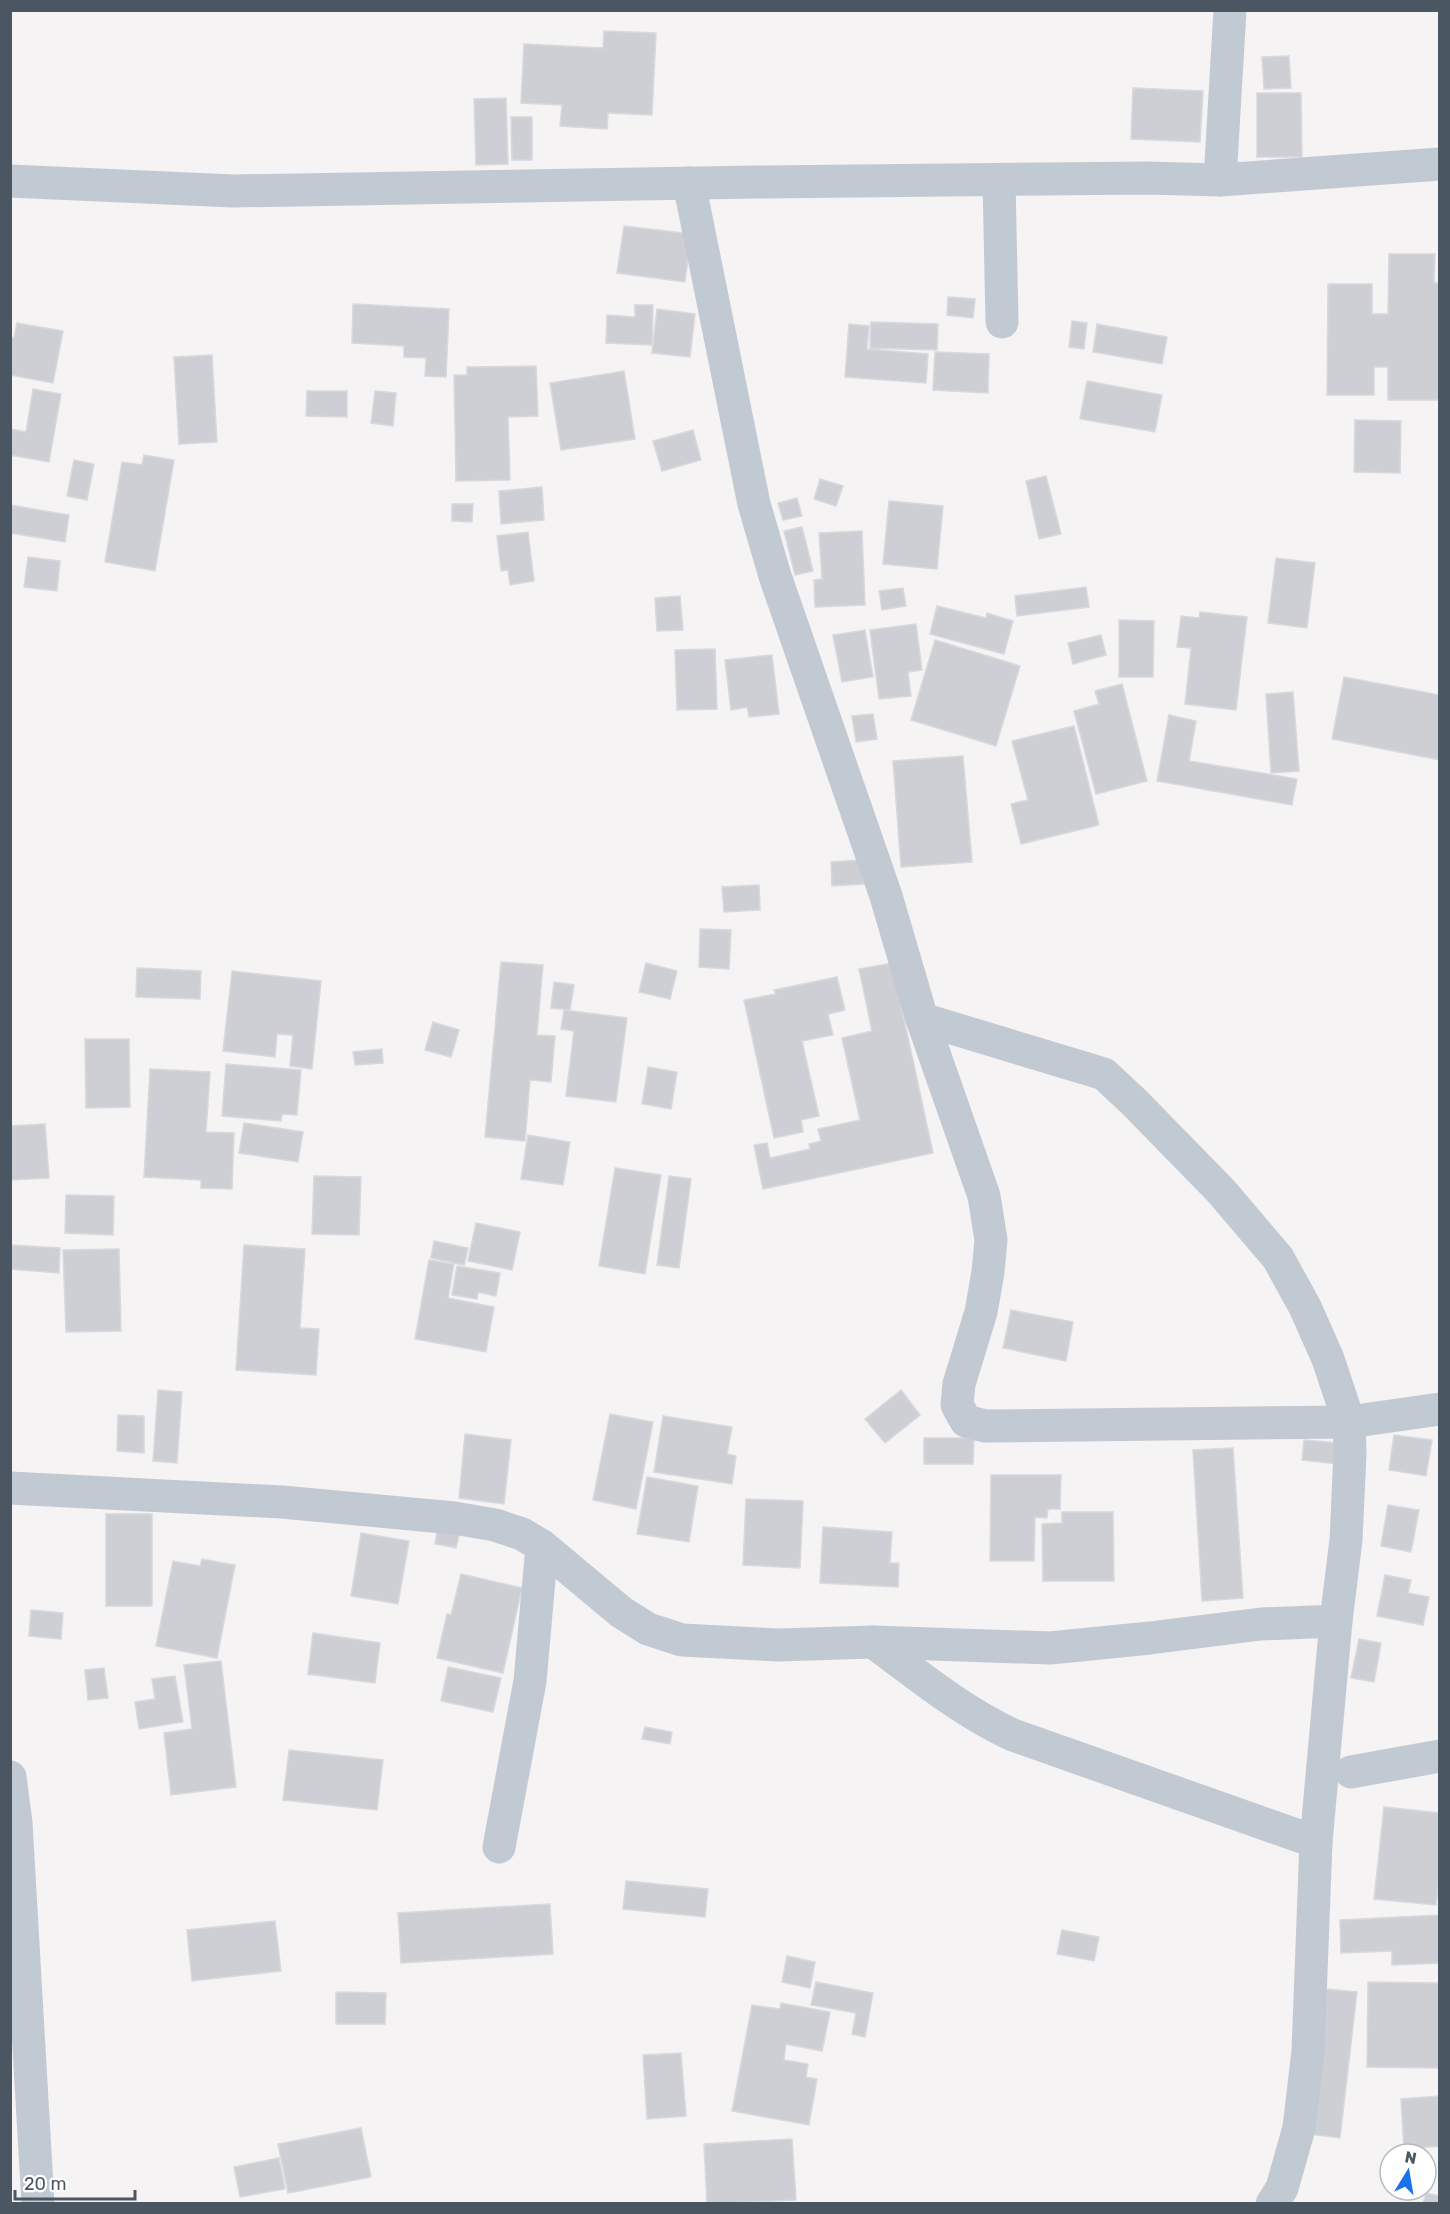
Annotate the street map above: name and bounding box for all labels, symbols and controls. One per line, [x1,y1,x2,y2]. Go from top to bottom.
north arrow [1378,2142,1438,2202]
text: N [1403,2147,1418,2168]
scale bar [15,2163,135,2201]
text: 20 m [24,2173,66,2195]

